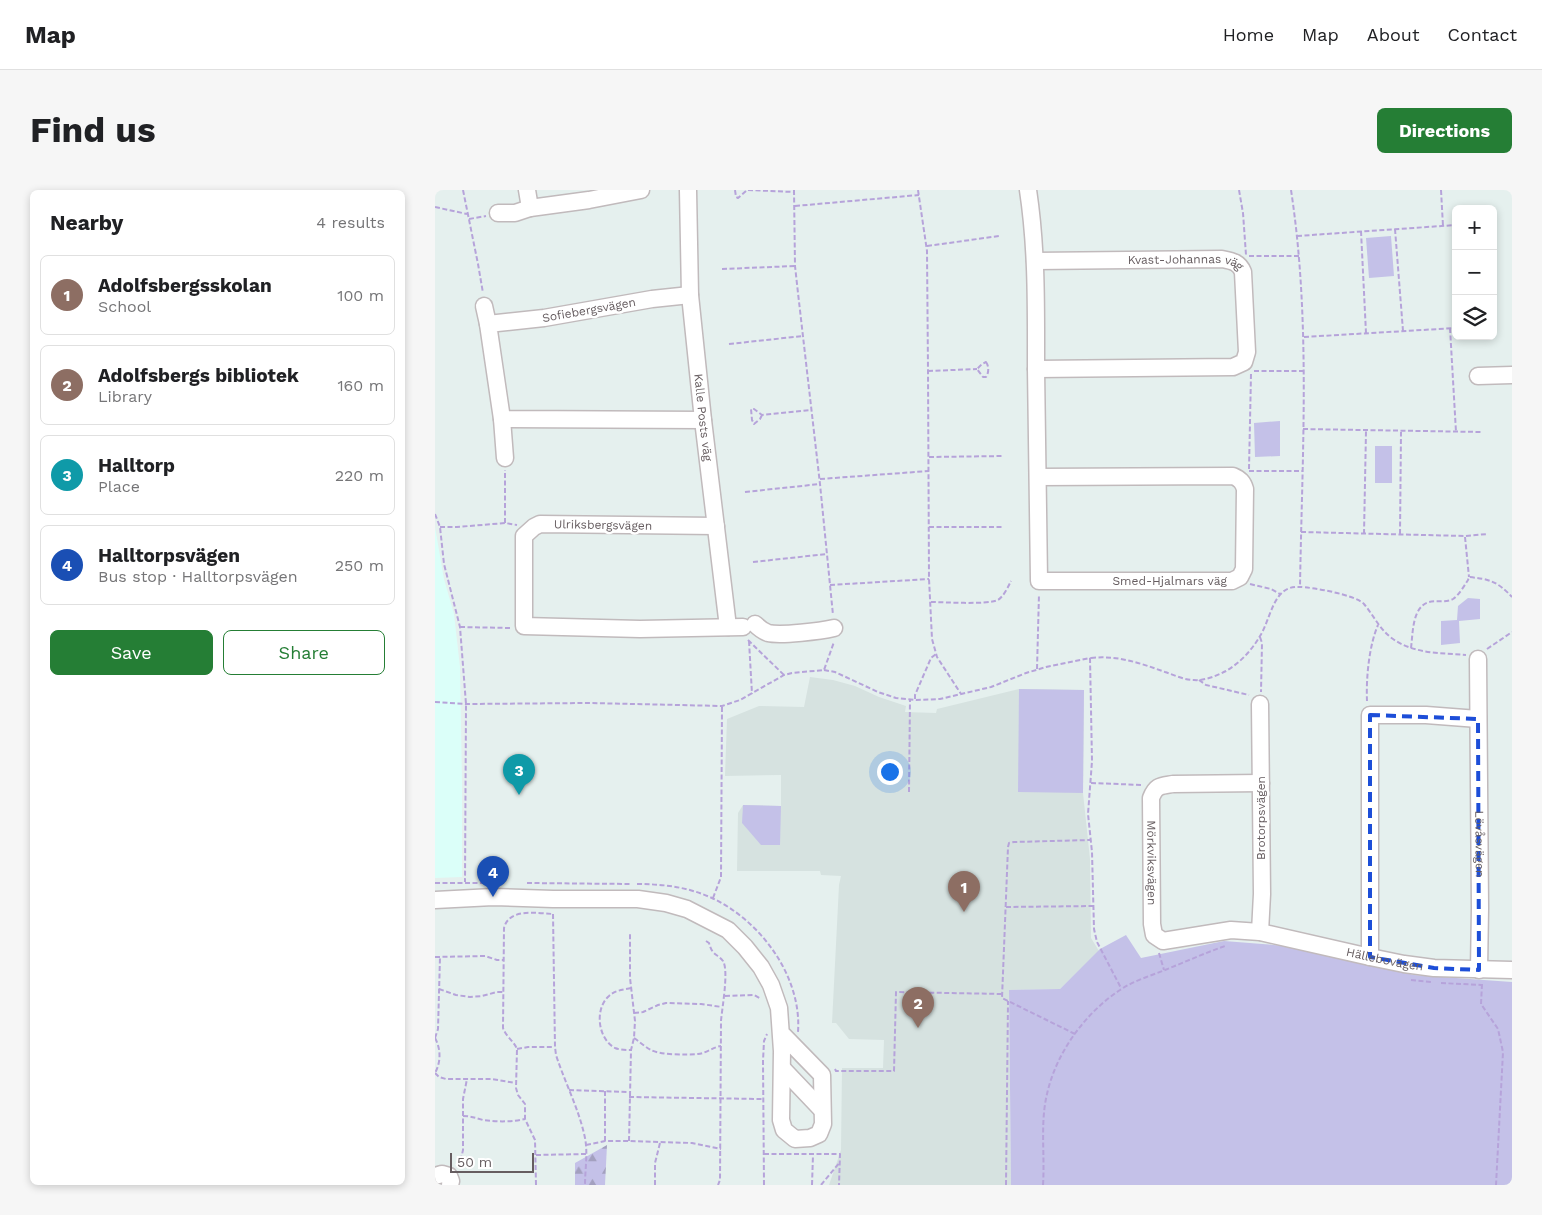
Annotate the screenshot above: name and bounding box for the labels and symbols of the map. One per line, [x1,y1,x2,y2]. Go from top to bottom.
street label: Kvast-Johannas väg [1128,252,1247,274]
street label: Sofiebergsvägen [541,295,637,325]
street label: Kalle Posts väg [691,373,715,463]
street label: Ulriksbergsvägen [554,517,652,533]
street label: Smed-Hjalmars väg [1112,574,1227,588]
pin: 3 [503,754,535,795]
your location [877,759,903,785]
street label: Brotorpsvägen [1254,776,1268,860]
street label: Lövåsvägen [1472,810,1487,878]
street label: Mörkviksvägen [1144,820,1159,905]
pin: 4 [477,856,509,897]
pin: 1 [948,871,980,912]
street label: Hällebovägen [1345,945,1424,974]
pin: 2 [902,987,934,1028]
scale bar [450,1150,534,1173]

